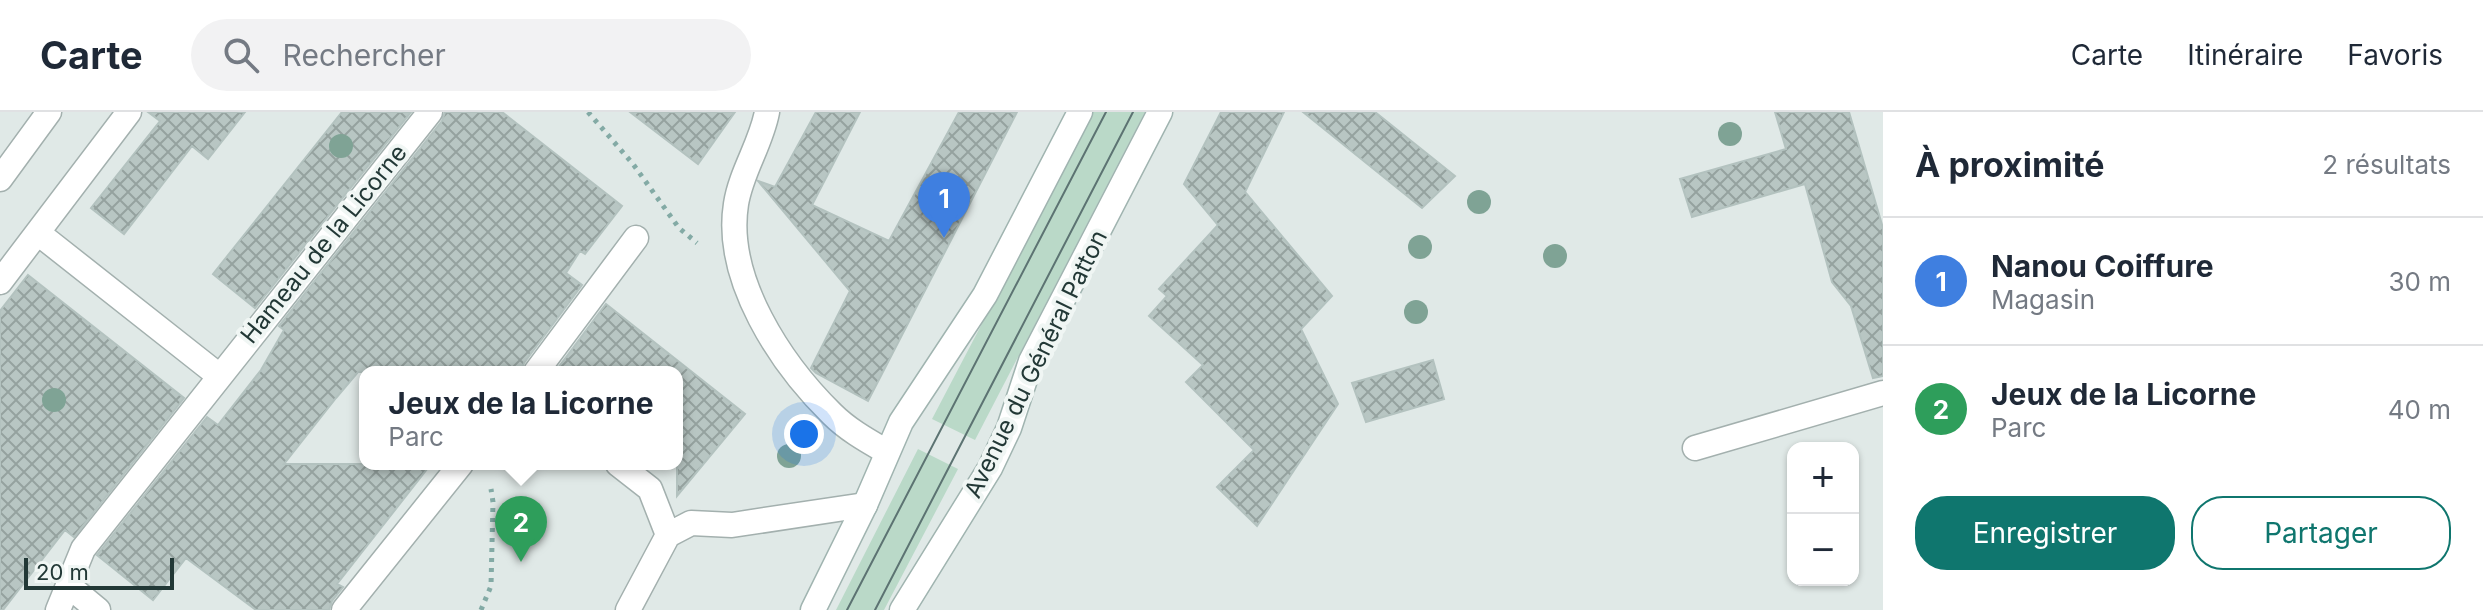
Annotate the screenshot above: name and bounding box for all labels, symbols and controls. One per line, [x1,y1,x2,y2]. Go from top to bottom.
search box [191,19,751,91]
text: Carte [40,32,143,78]
icon: search [219,33,263,77]
text: Rechercher [283,37,446,73]
text: Carte [2071,38,2143,72]
text: Itinéraire [2187,38,2303,72]
text: Favoris [2347,38,2443,72]
street label: Hameau de la Licorne [234,138,413,349]
text: À proximité [1915,144,2105,185]
text: 2 résultats [2322,149,2451,180]
pin: 1 [918,172,970,238]
street label: Avenue du Général Patton [958,225,1113,502]
text: Nanou Coiffure [1991,248,2214,284]
text: 1 [1935,266,1947,297]
text: 30 m [2388,266,2451,297]
text: Magasin [1991,284,2095,315]
popup [359,366,683,470]
text: Jeux de la Licorne [1991,376,2256,412]
text: Jeux de la Licorne [388,385,654,421]
text: 2 [1933,394,1949,425]
text: 40 m [2388,394,2451,425]
text: Parc [1991,412,2046,443]
your location [784,414,824,454]
text: Parc [388,421,444,452]
map controls [1787,442,1859,586]
button: + [1787,442,1859,514]
pin: 2 [495,496,547,562]
button: Enregistrer [1915,496,2175,570]
button: Partager [2191,496,2451,570]
button: − [1787,514,1859,586]
scale bar [24,554,174,590]
text: 20 m [36,559,89,585]

